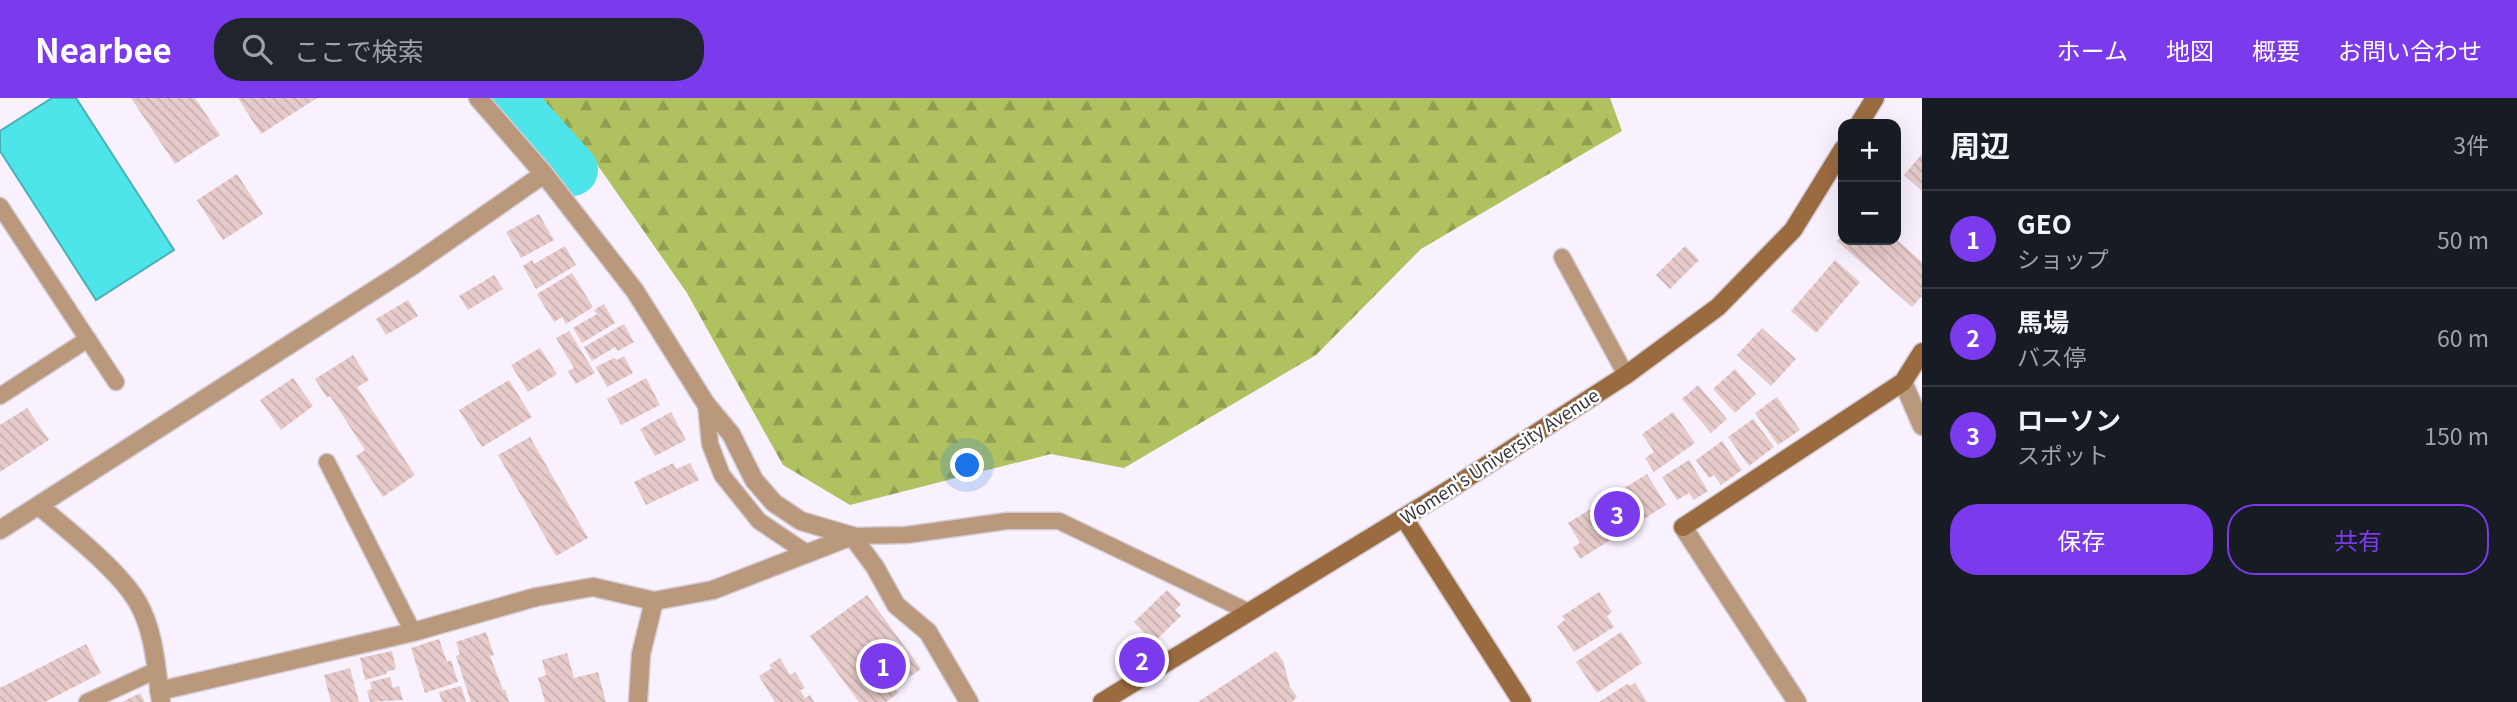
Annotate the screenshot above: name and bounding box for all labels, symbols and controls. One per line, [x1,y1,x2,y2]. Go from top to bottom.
search box [214,18,704,81]
text: Nearbee [35,25,172,73]
icon: search [238,30,276,68]
text: ここで検索 [294,31,424,68]
text: ホーム [2057,32,2128,67]
text: 地図 [2166,32,2214,67]
text: 概要 [2252,32,2300,67]
text: お問い合わせ [2338,32,2482,67]
map controls [1838,119,1901,245]
button: + [1838,119,1901,182]
text: 周辺 [1950,122,2010,166]
text: 3件 [2453,127,2489,161]
button: − [1838,182,1901,245]
text: GEO [2017,204,2072,241]
text: 1 [1966,222,1980,256]
text: 50 m [2437,222,2489,256]
text: ショップ [2017,241,2109,275]
text: 馬場 [2017,302,2069,339]
text: 2 [1966,320,1980,354]
text: 60 m [2437,320,2489,354]
text: バス停 [2017,339,2086,373]
street label: Women's University Avenue [1394,381,1603,529]
text: ローソン [2017,400,2121,437]
text: 3 [1966,418,1980,452]
text: 150 m [2424,418,2489,452]
text: スポット [2017,437,2109,471]
your location [950,448,984,482]
pin: 3 [1594,488,1640,540]
button: 保存 [1950,504,2213,575]
button: 共有 [2227,504,2489,575]
pin: 2 [1119,634,1165,686]
pin: 1 [860,640,906,692]

